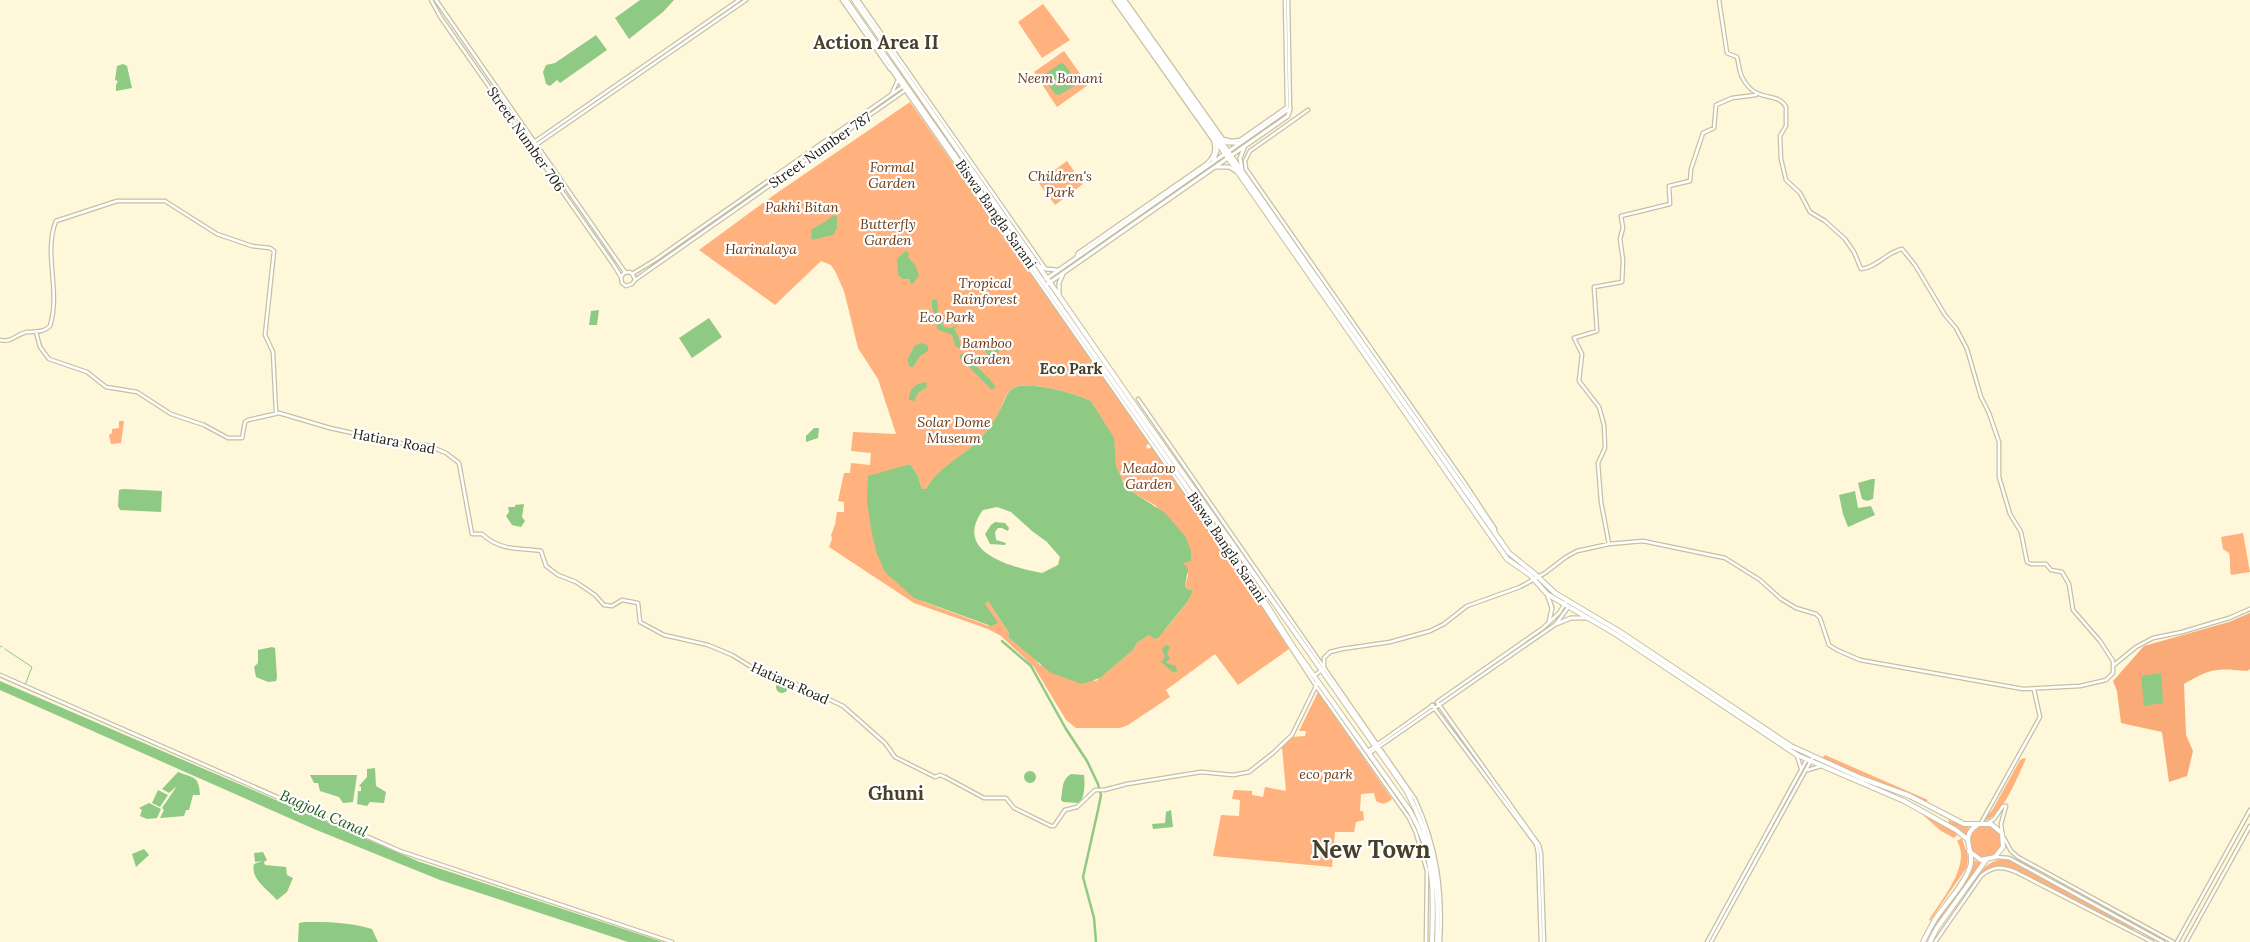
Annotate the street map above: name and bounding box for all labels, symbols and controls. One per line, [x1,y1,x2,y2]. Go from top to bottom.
district label: Action Area II [813,30,939,54]
park label: Neem Banani [1017,69,1103,87]
street label: Street Number 706 [483,83,569,195]
street label: Street Number 787 [765,108,875,192]
street label: Biswa Bangla Sarani [952,156,1040,272]
park label: Formal Garden [868,158,916,192]
park label: Children's Park [1028,167,1092,201]
park label: Pakhi Bitan [765,198,839,216]
park label: Butterfly Garden [860,215,916,249]
park label: Harinalaya [725,240,797,258]
park label: Tropical Rainforest [952,274,1019,308]
park label: Eco Park [919,308,975,326]
park label: Bamboo Garden [962,334,1012,368]
district label: Eco Park [1040,359,1102,378]
park label: Solar Dome Museum [917,413,991,447]
street label: Hatiara Road [351,424,437,458]
park label: Meadow Garden [1122,459,1176,493]
street label: Biswa Bangla Sarani [1183,488,1271,606]
street label: Hatiara Road [748,658,832,708]
park label: eco park [1299,765,1353,783]
district label: Ghuni [868,781,924,805]
water label: Bagjola Canal [277,785,371,841]
district label: New Town [1311,834,1431,865]

